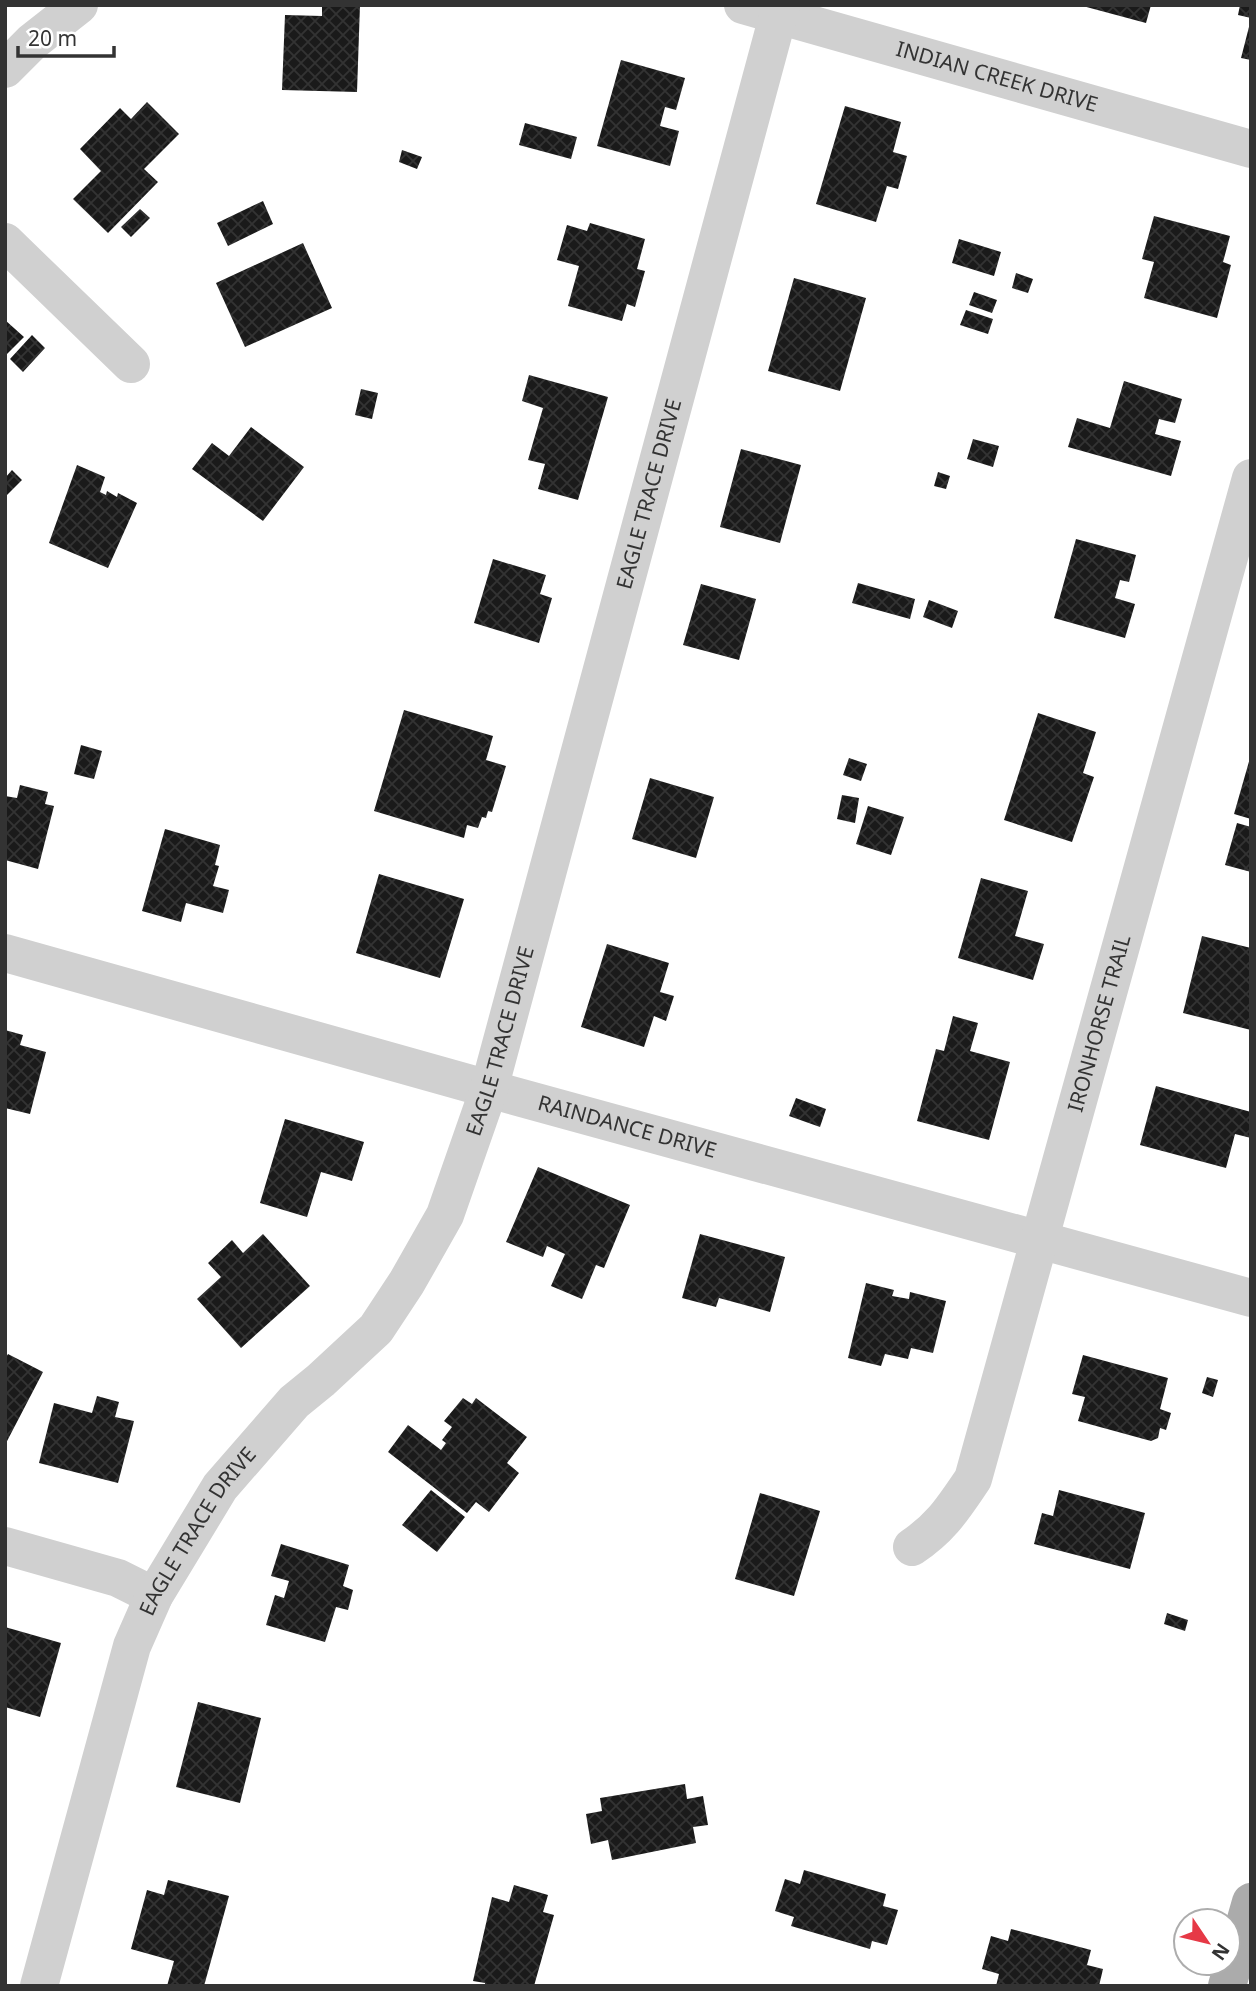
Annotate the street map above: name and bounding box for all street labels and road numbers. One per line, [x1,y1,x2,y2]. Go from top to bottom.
street label: INDIAN CREEK DRIVE [893,34,1101,118]
street label: EAGLE TRACE DRIVE [609,395,687,592]
street label: IRONHORSE TRAIL [1061,931,1137,1115]
street label: EAGLE TRACE DRIVE [459,943,540,1139]
street label: RAINDANCE DRIVE [535,1088,720,1164]
street label: EAGLE TRACE DRIVE [132,1441,262,1620]

